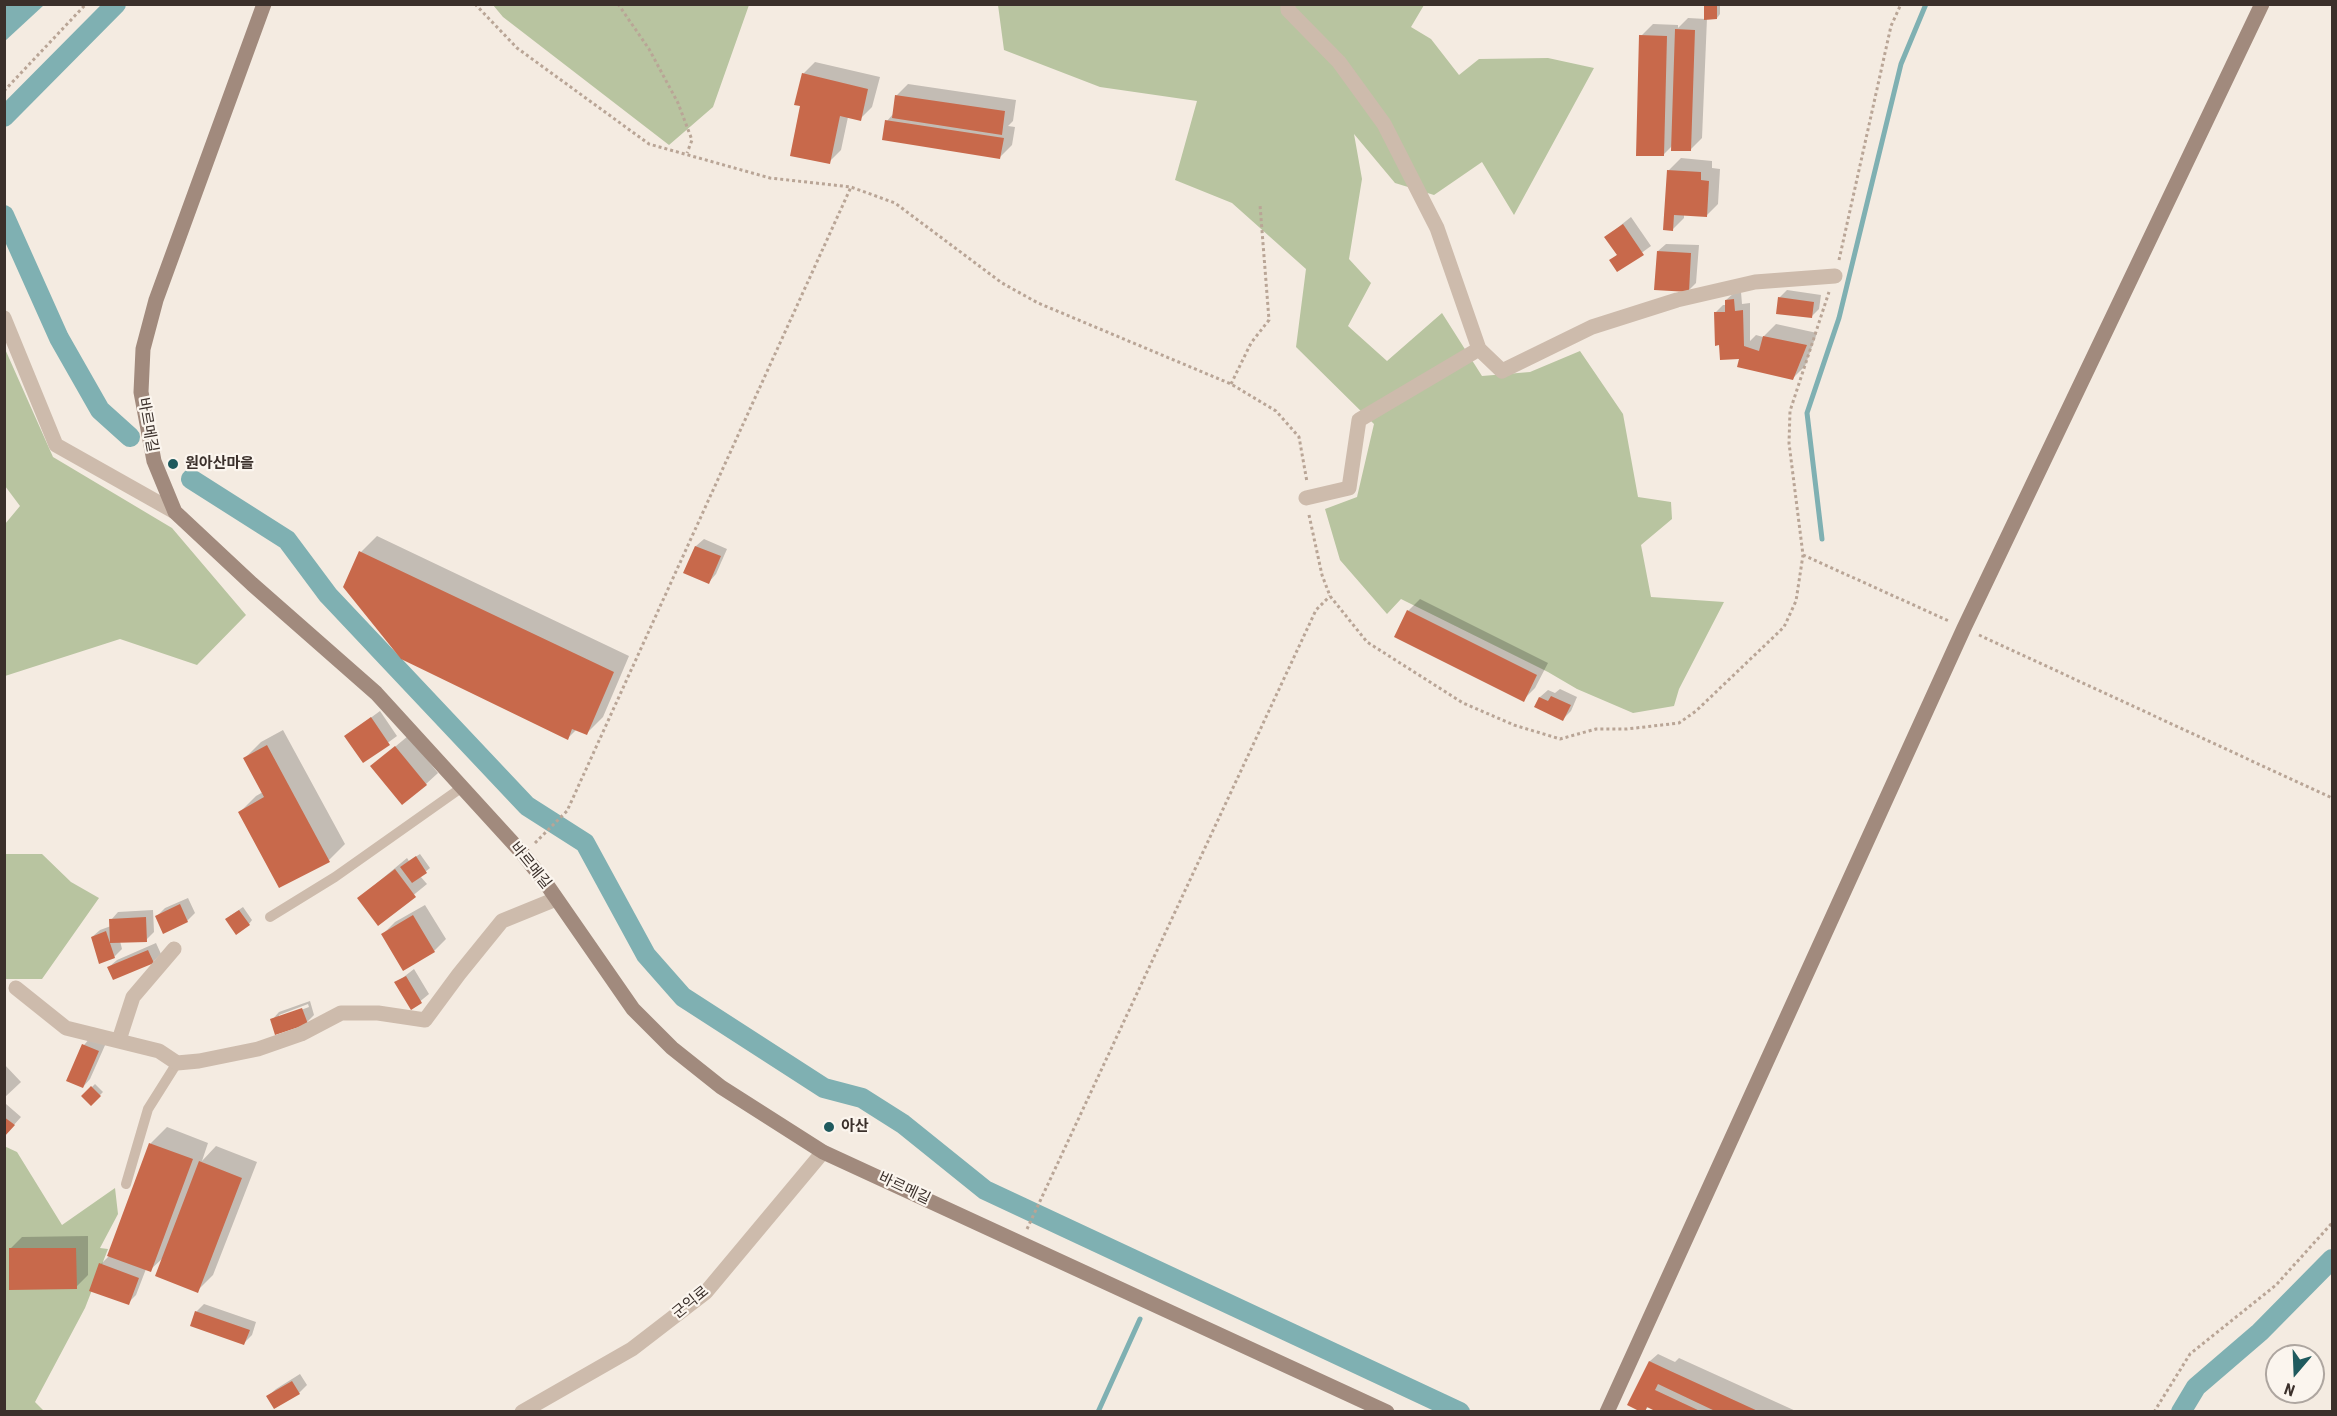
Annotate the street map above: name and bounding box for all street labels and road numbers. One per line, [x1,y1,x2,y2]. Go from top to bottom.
street label: 바르메길 [133,396,161,454]
street label: 바르메길 [506,839,554,893]
street label: 바르메길 [875,1169,933,1209]
street label: 군익로 [669,1283,713,1323]

